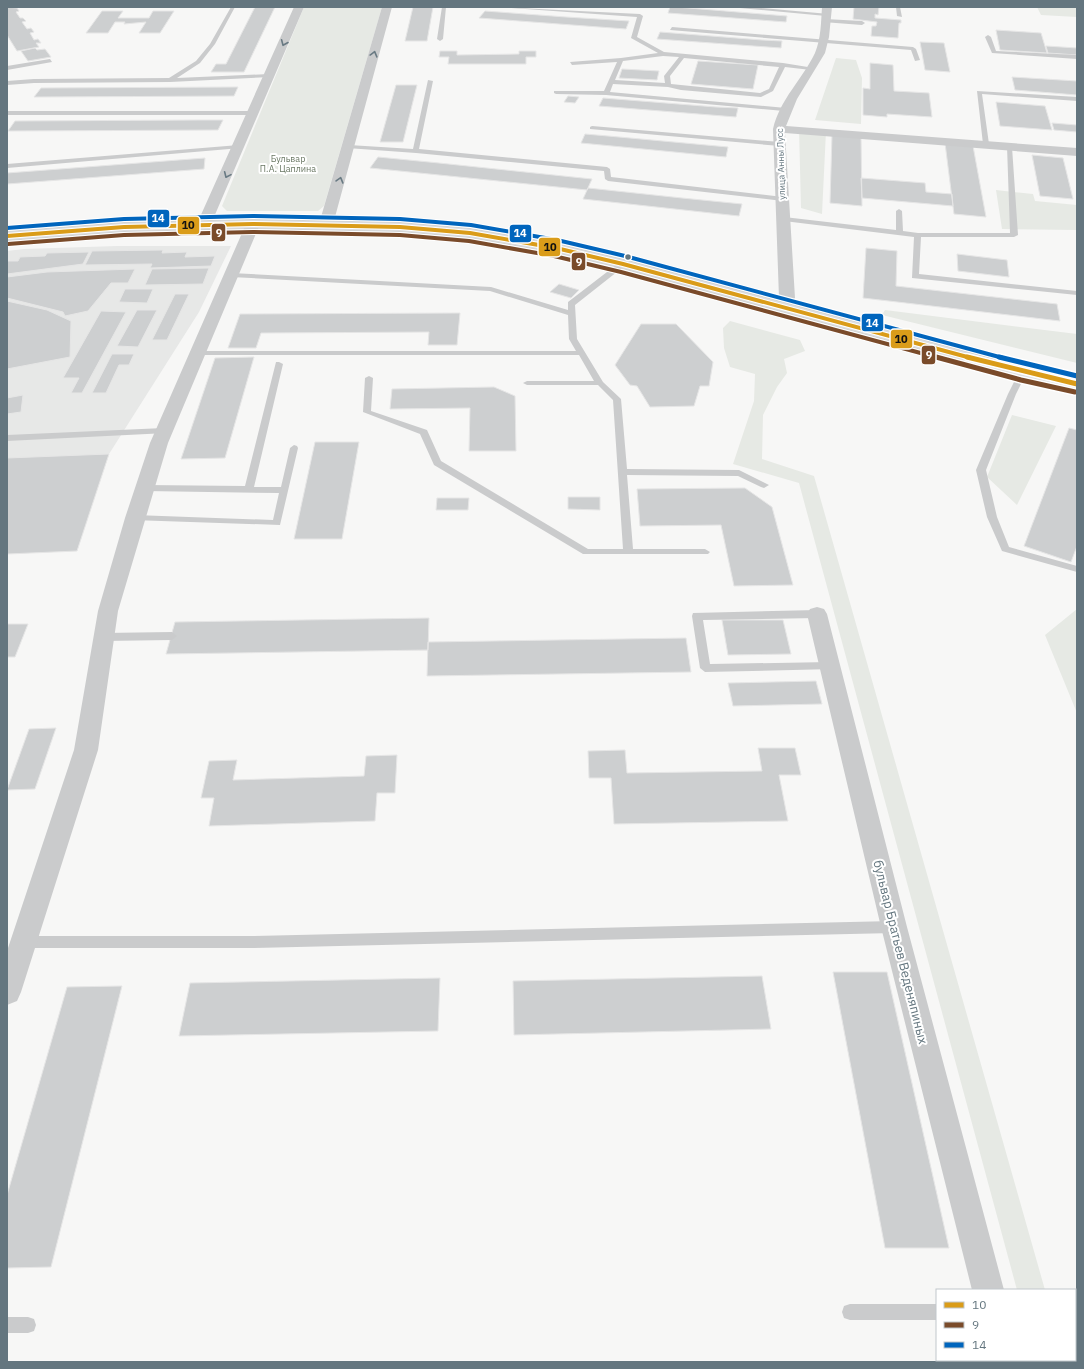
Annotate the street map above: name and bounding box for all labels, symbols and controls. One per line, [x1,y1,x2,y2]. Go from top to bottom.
one-way arrow [280,39,288,46]
one-way arrow [369,51,378,58]
street label: улица Анны Лусс [774,128,787,200]
park label: Бульвар П.А. Цаплина [260,153,316,174]
one-way arrow [224,171,232,179]
one-way arrow [335,176,344,183]
line badge: 14 [147,209,170,228]
text: 14 [151,211,165,225]
line badge: 10 [177,216,200,235]
text: 10 [181,218,195,232]
line badge: 9 [211,223,226,242]
line badge: 14 [509,224,532,243]
text: 9 [216,226,223,240]
text: 14 [513,226,527,240]
line badge: 10 [538,237,561,257]
text: 10 [543,240,557,254]
line badge: 9 [571,252,586,271]
unlabelled marker [623,252,633,262]
text: 9 [576,255,583,269]
line badge: 14 [861,313,884,332]
text: 14 [865,316,879,330]
line badge: 10 [890,329,913,349]
text: 10 [894,332,908,346]
line badge: 9 [921,345,936,365]
text: 9 [926,348,933,362]
street label: бульвар Братьев Веденяпиных [869,858,932,1046]
legend [936,1289,1076,1361]
text: 10 [972,1297,986,1312]
text: 9 [972,1317,979,1332]
text: 14 [972,1337,986,1352]

